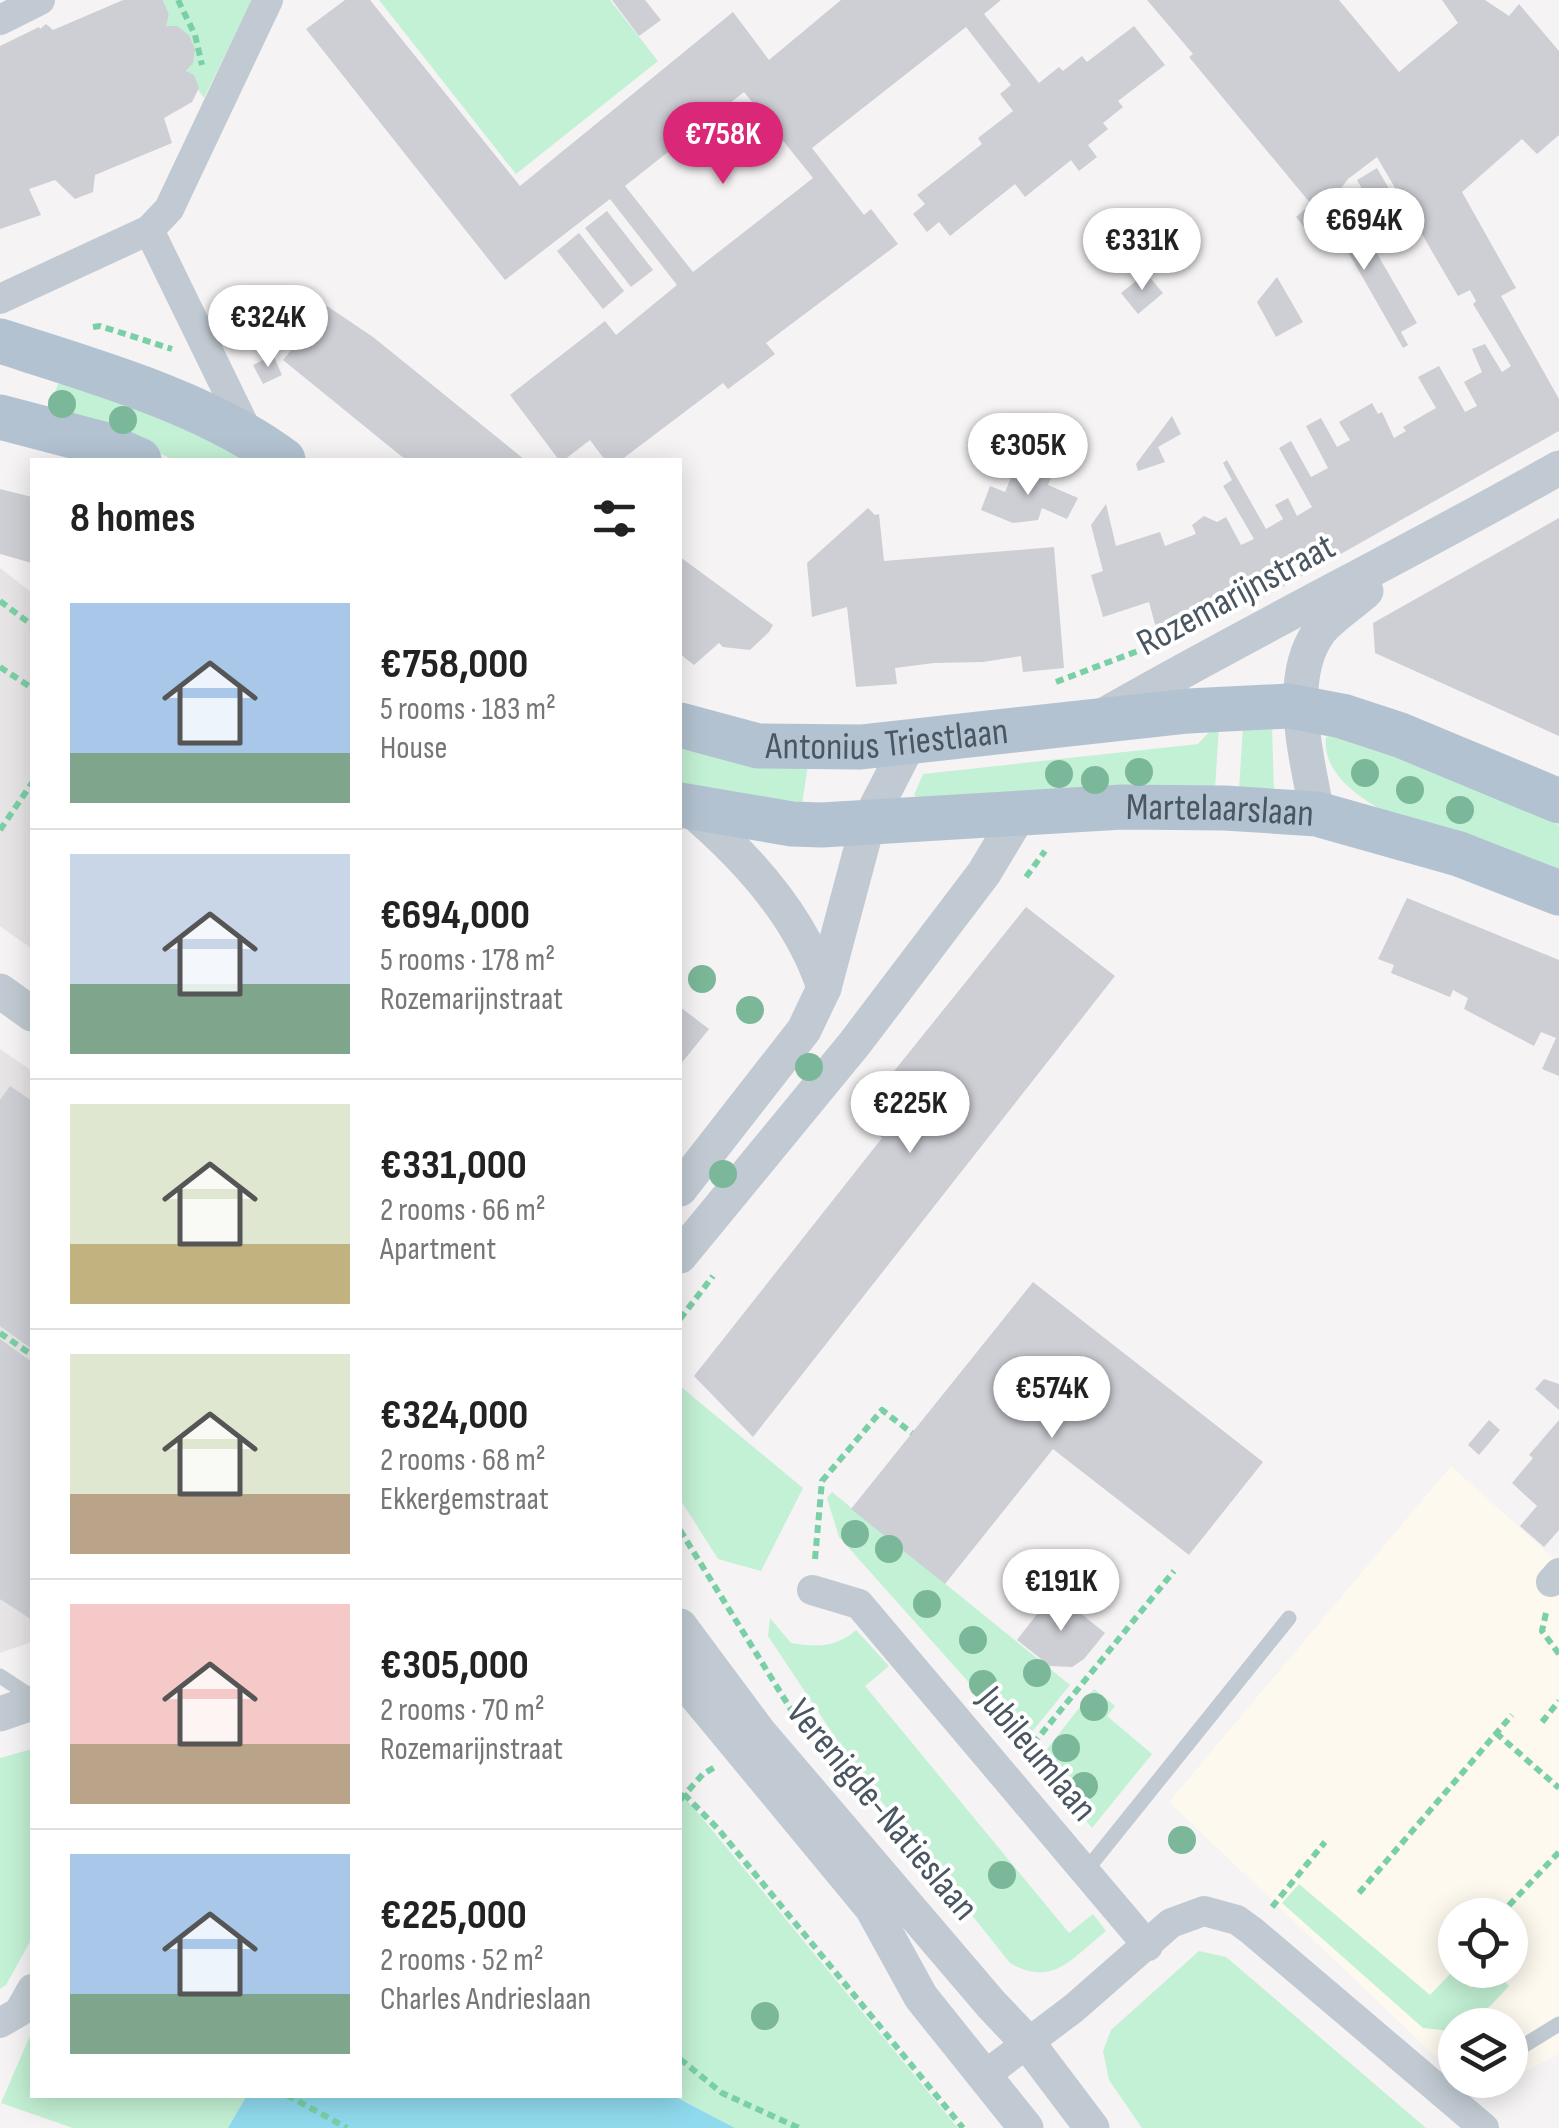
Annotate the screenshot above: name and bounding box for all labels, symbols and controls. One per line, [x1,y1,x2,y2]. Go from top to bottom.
pin: €758K [653,102,793,187]
text: €758K [685,115,761,154]
pin: €694K [1294,188,1434,273]
text: €694K [1325,201,1403,240]
pin: €331K [1072,208,1212,293]
text: €331K [1105,221,1179,260]
pin: €324K [198,285,338,370]
text: €324K [230,298,306,337]
pin: €305K [958,413,1098,498]
text: €305K [990,426,1066,465]
icon: filters [587,491,642,546]
text: 8 homes [70,493,195,544]
street label: Rozemarijnstraat [1129,524,1343,666]
text: €758,000 [380,639,528,690]
icon: home [150,643,270,763]
text: 5 rooms · 183 m² [380,690,556,729]
street label: Antonius Triestlaan [764,708,1010,770]
text: House [380,729,447,768]
street label: Martelaarslaan [1126,785,1315,836]
text: €694,000 [380,890,530,941]
icon: home [150,894,270,1014]
text: 5 rooms · 178 m² [380,941,555,980]
text: Rozemarijnstraat [380,980,563,1019]
pin: €225K [840,1071,980,1156]
text: €225K [873,1084,947,1123]
text: €331,000 [380,1140,527,1191]
icon: home [150,1144,270,1264]
text: 2 rooms · 66 m² [380,1191,546,1230]
text: Apartment [380,1230,496,1269]
pin: €574K [982,1356,1122,1441]
text: €574K [1015,1369,1089,1408]
text: €324,000 [380,1390,528,1441]
icon: home [150,1394,270,1514]
text: 2 rooms · 68 m² [380,1441,546,1480]
text: Ekkergemstraat [380,1480,549,1519]
pin: €191K [991,1549,1131,1634]
text: €191K [1024,1562,1098,1601]
text: €305,000 [380,1640,529,1691]
icon: home [150,1644,270,1764]
street label: Jubileumlaan [967,1677,1106,1830]
street label: Verenigde-Natieslaan [777,1690,987,1930]
text: 2 rooms · 70 m² [380,1691,545,1730]
text: Rozemarijnstraat [380,1730,563,1769]
text: €225,000 [380,1890,527,1941]
icon: home [150,1894,270,2014]
map controls [1438,1898,1528,2098]
button: locate [1438,1898,1528,1988]
text: 2 rooms · 52 m² [380,1941,544,1980]
text: Charles Andrieslaan [380,1980,591,2019]
button: layers [1438,2008,1528,2098]

